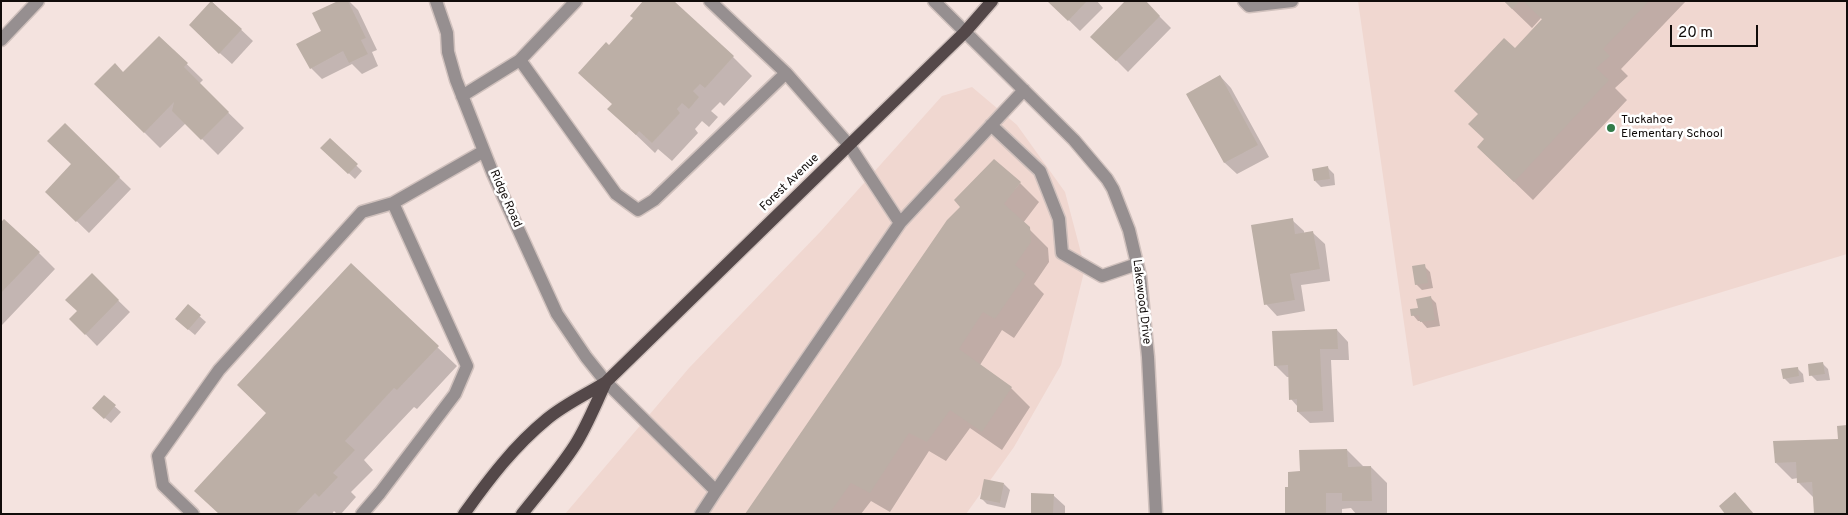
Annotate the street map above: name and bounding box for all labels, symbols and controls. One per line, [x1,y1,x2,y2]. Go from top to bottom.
scale bar [1673,15,1760,47]
text: 20 m [1678,24,1713,43]
place label: Tuckahoe Elementary School [1621,114,1723,142]
marker: Tuckahoe Elementary School [1605,122,1617,134]
street label: Forest Avenue [758,151,822,215]
street label: Ridge Road [486,168,524,230]
street label: Lakewood Drive [1129,259,1153,345]

